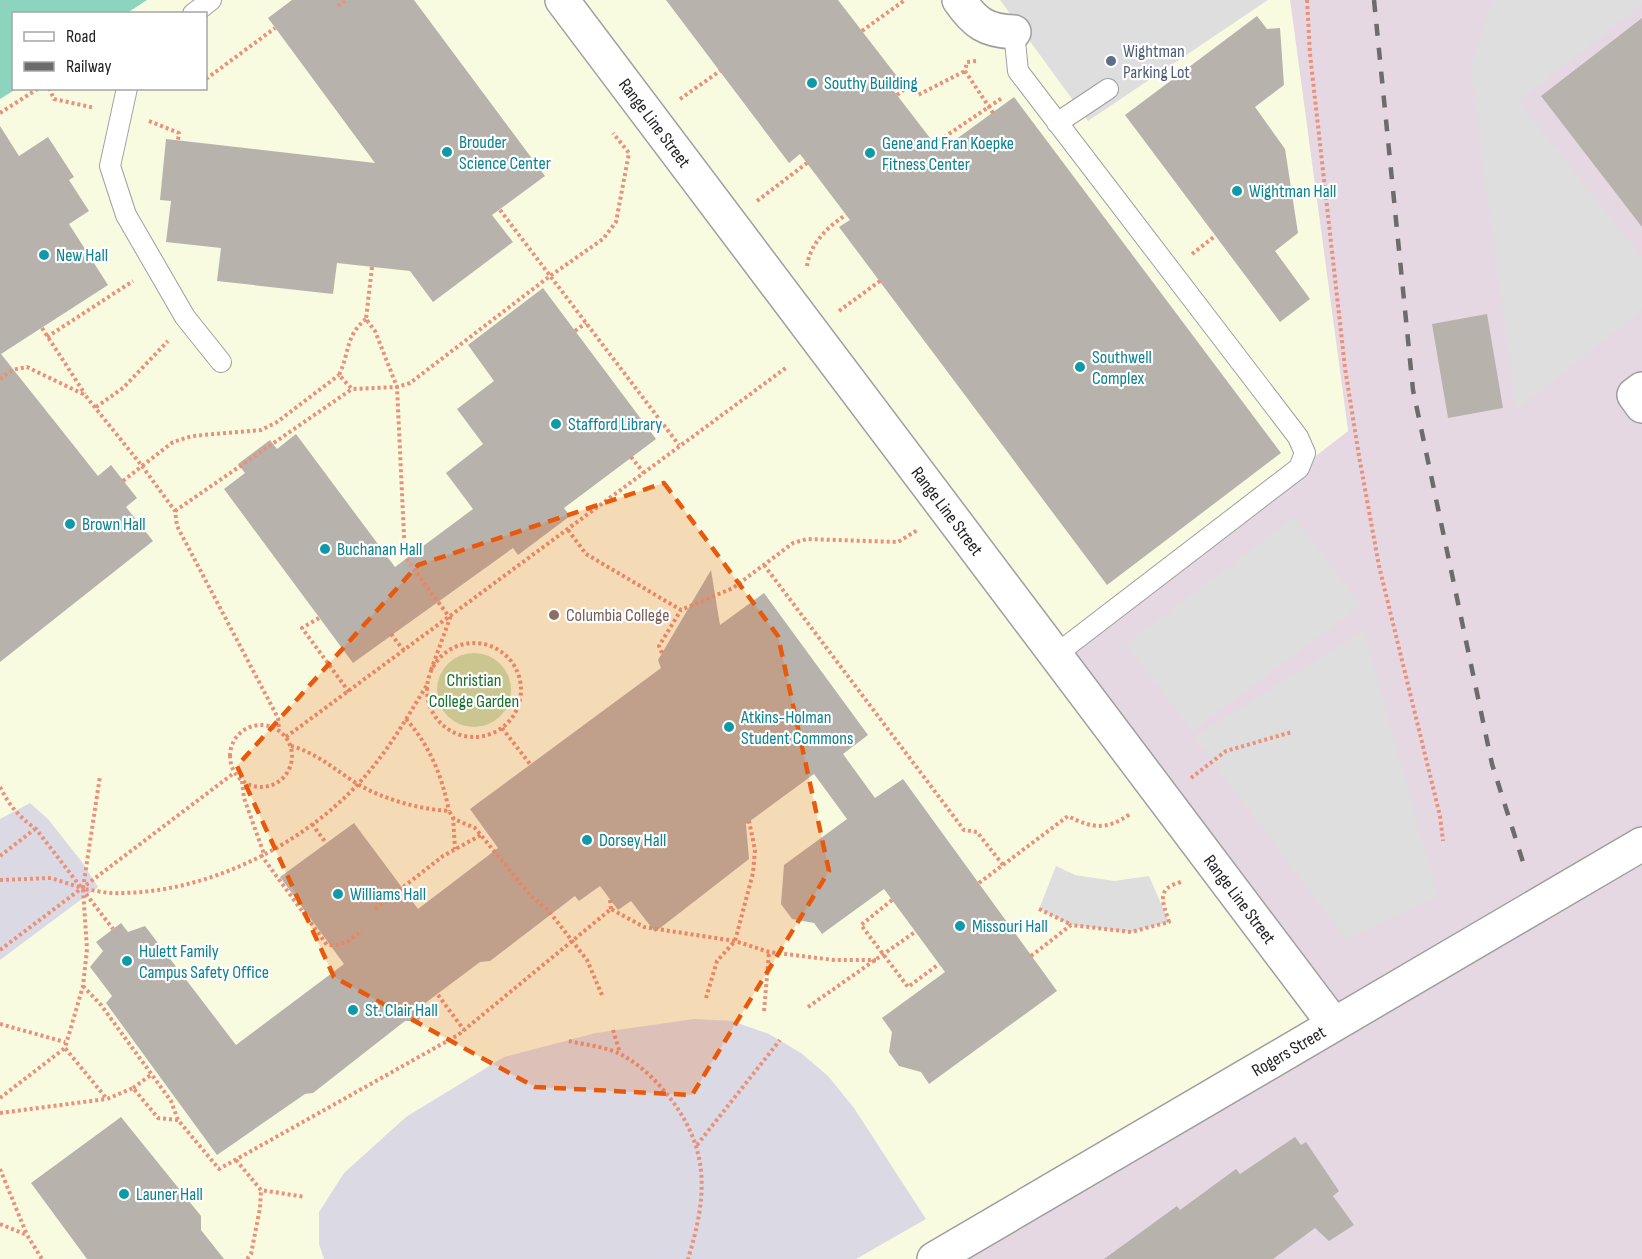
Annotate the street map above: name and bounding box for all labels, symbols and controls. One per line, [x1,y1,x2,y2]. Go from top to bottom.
legend [12,12,207,90]
text: Road [66,26,96,47]
place label: Wightman Parking Lot [1123,41,1190,83]
marker: Wightman Parking Lot [1104,54,1118,68]
text: Railway [66,56,111,77]
place label: Southy Building [824,73,918,94]
street label: Range Line Street [614,75,695,172]
marker: Southy Building [805,76,819,90]
place label: Brouder Science Center [459,132,551,174]
place label: Gene and Fran Koepke Fitness Center [882,133,1014,175]
marker: Brouder Science Center [440,145,454,159]
marker: Gene and Fran Koepke Fitness Center [863,146,877,160]
place label: Wightman Hall [1249,181,1336,202]
marker: Wightman Hall [1230,184,1244,198]
place label: New Hall [56,245,108,266]
marker: New Hall [37,248,51,262]
place label: Southwell Complex [1092,347,1152,389]
marker: Southwell Complex [1073,360,1087,374]
place label: Stafford Library [568,414,662,435]
marker: Stafford Library [549,417,563,431]
street label: Range Line Street [907,463,987,560]
place label: Brown Hall [82,514,146,535]
marker: Brown Hall [63,517,77,531]
place label: Buchanan Hall [337,539,422,560]
marker: Buchanan Hall [318,542,332,556]
place label: Columbia College [566,605,669,626]
marker: Columbia College [547,608,561,622]
park label: Christian College Garden [429,670,519,712]
place label: Atkins-Holman Student Commons [740,707,853,749]
marker: Atkins-Holman Student Commons [722,720,736,734]
place label: Dorsey Hall [599,830,666,851]
marker: Dorsey Hall [580,833,594,847]
street label: Range Line Street [1199,851,1280,949]
place label: Williams Hall [350,884,426,905]
marker: Williams Hall [331,887,345,901]
place label: Missouri Hall [972,916,1048,937]
marker: Missouri Hall [953,919,967,933]
place label: Hulett Family Campus Safety Office [139,941,269,983]
marker: Hulett Family Campus Safety Office [120,954,134,968]
place label: St. Clair Hall [365,1000,438,1021]
marker: St. Clair Hall [346,1003,360,1017]
street label: Rogers Street [1248,1021,1330,1081]
place label: Launer Hall [136,1184,203,1205]
marker: Launer Hall [117,1187,131,1201]

